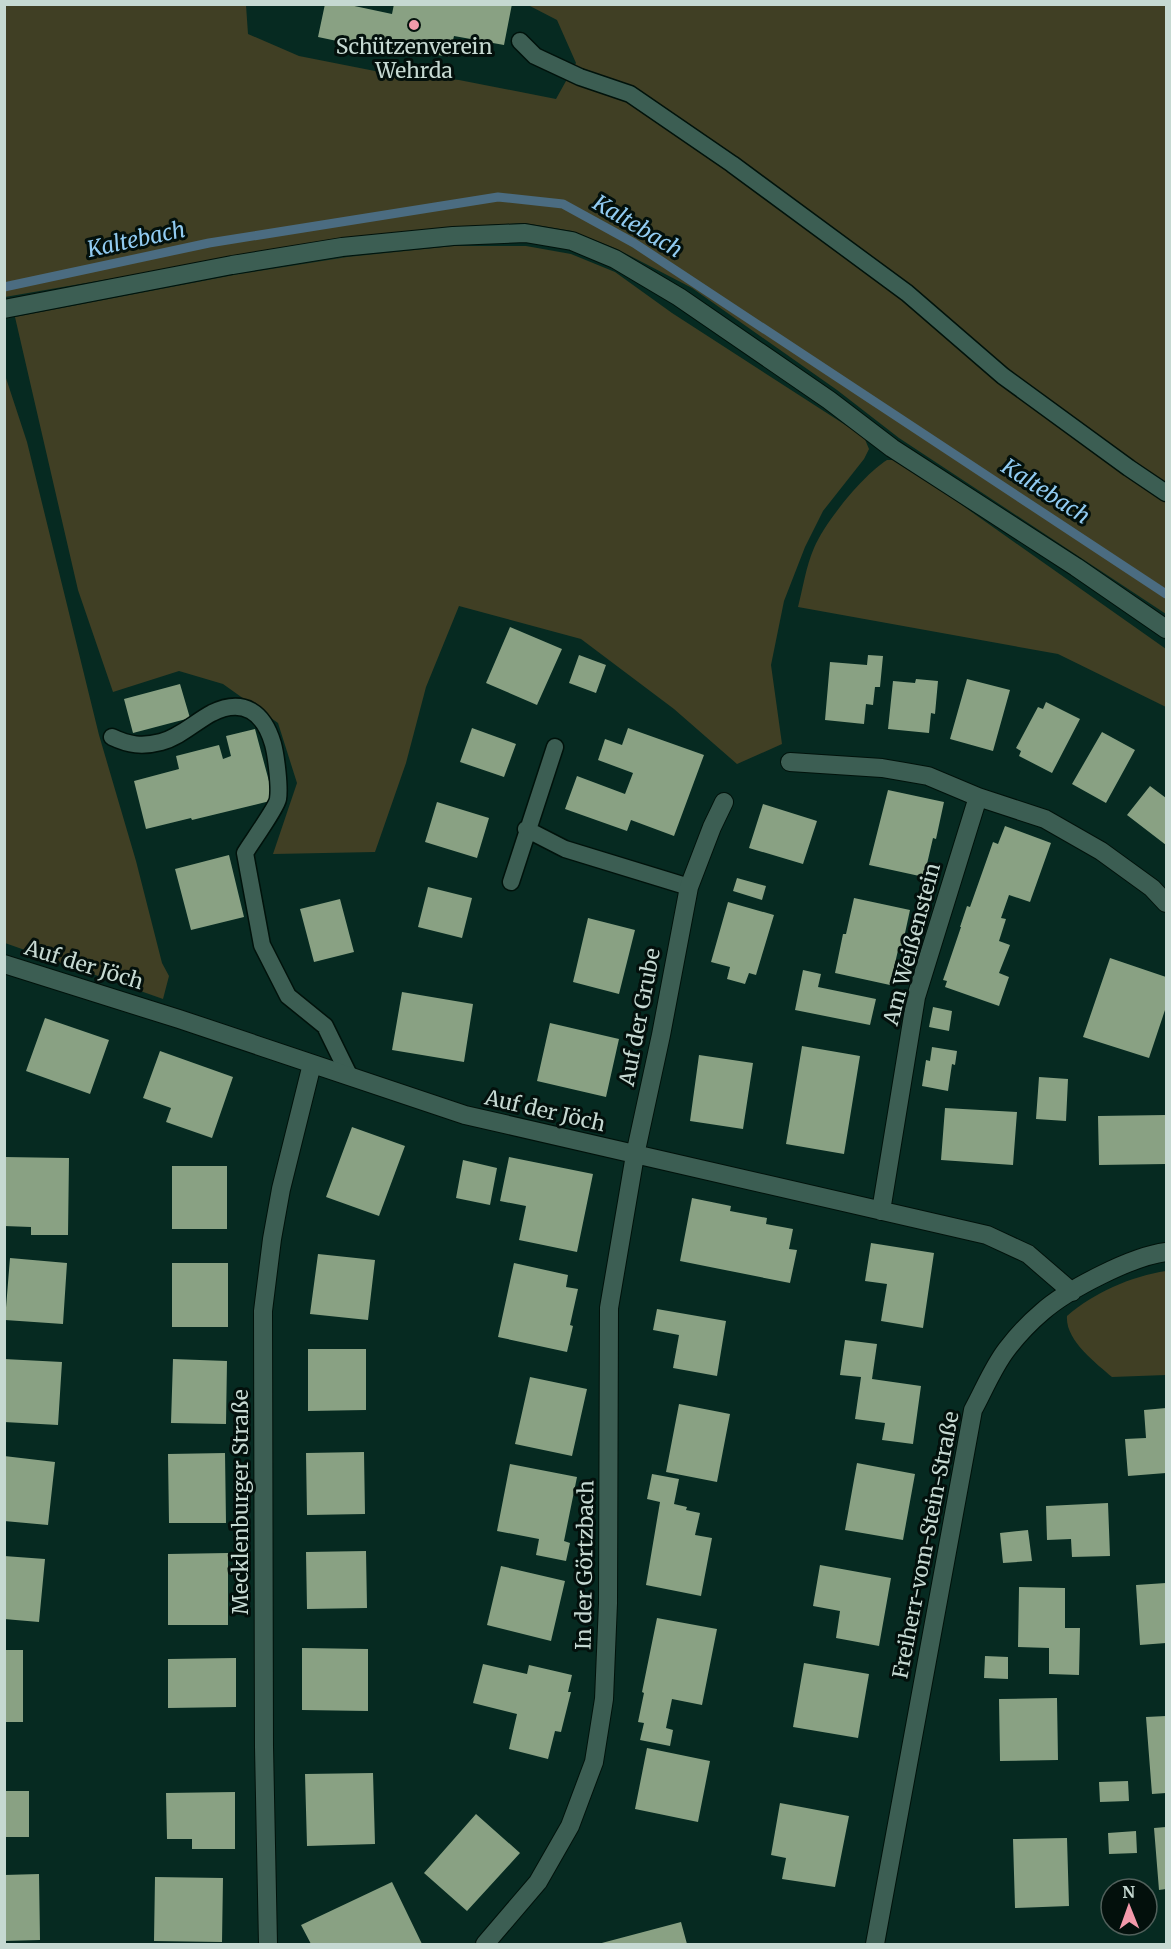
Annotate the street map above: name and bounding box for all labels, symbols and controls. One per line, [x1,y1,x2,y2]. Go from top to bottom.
marker: Schützenverein Wehrda [407,18,421,32]
place label: Schützenverein Wehrda [336,33,492,84]
water label: Kaltebach [587,188,688,264]
water label: Kaltebach [83,215,188,263]
water label: Kaltebach [996,452,1095,530]
street label: Am Weißenstein [877,860,946,1029]
street label: Auf der Jöch [21,933,147,995]
street label: Auf der Grube [613,946,666,1089]
street label: Auf der Jöch [481,1083,608,1137]
street label: Mecklenburger Straße [227,1389,254,1615]
street label: Freiherr-vom-Stein-Straße [886,1409,965,1681]
street label: In der Görtzbach [570,1480,599,1650]
north arrow [1099,1877,1159,1937]
text: N [1122,1882,1136,1902]

